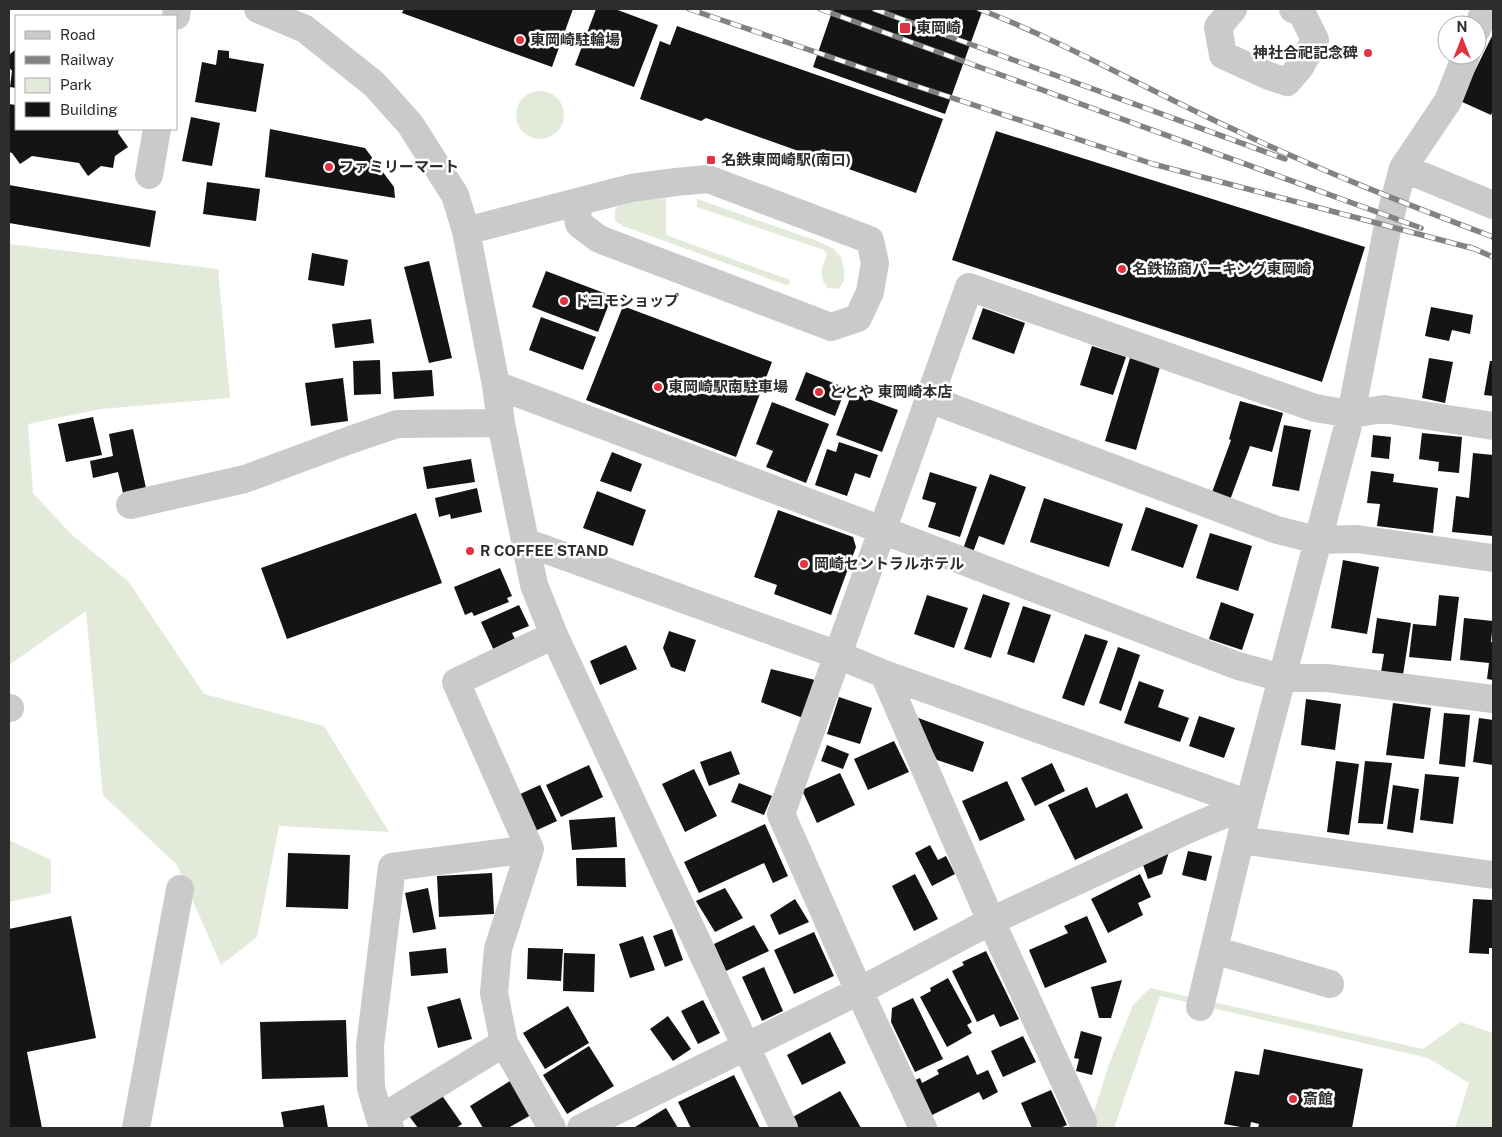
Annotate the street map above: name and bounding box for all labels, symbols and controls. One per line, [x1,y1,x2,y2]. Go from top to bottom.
legend [15,15,178,130]
north arrow [1437,15,1487,65]
place label: 東岡崎 [916,19,961,36]
text: N [1457,19,1467,35]
marker: 東岡崎 [898,21,912,35]
text: Road [60,26,96,43]
place label: 東岡崎駐輪場 [530,31,620,48]
marker: 東岡崎駐輪場 [514,34,526,46]
place label: 神社合祀記念碑 [1252,44,1358,61]
marker: 神社合祀記念碑 [1362,47,1374,59]
text: Railway [60,51,114,68]
text: Park [60,76,92,93]
text: Building [60,101,118,118]
place label: 名鉄東岡崎駅(南口) [721,151,851,168]
marker: 名鉄東岡崎駅(南口) [705,154,717,166]
place label: ファミリーマート [339,158,459,175]
marker: ファミリーマート [323,161,335,173]
place label: 名鉄協商パーキング東岡崎 [1132,260,1312,277]
marker: 名鉄協商パーキング東岡崎 [1116,263,1128,275]
place label: ドコモショップ [574,292,679,309]
marker: ドコモショップ [558,295,570,307]
place label: 東岡崎駅南駐車場 [668,378,788,395]
marker: 東岡崎駅南駐車場 [652,381,664,393]
place label: ととや 東岡崎本店 [829,383,952,400]
marker: ととや 東岡崎本店 [813,386,825,398]
place label: R COFFEE STAND [480,542,609,559]
marker: R COFFEE STAND [464,545,476,557]
place label: 岡崎セントラルホテル [814,555,964,572]
marker: 岡崎セントラルホテル [798,558,810,570]
place label: 斎館 [1303,1090,1333,1107]
marker: 斎館 [1287,1093,1299,1105]

